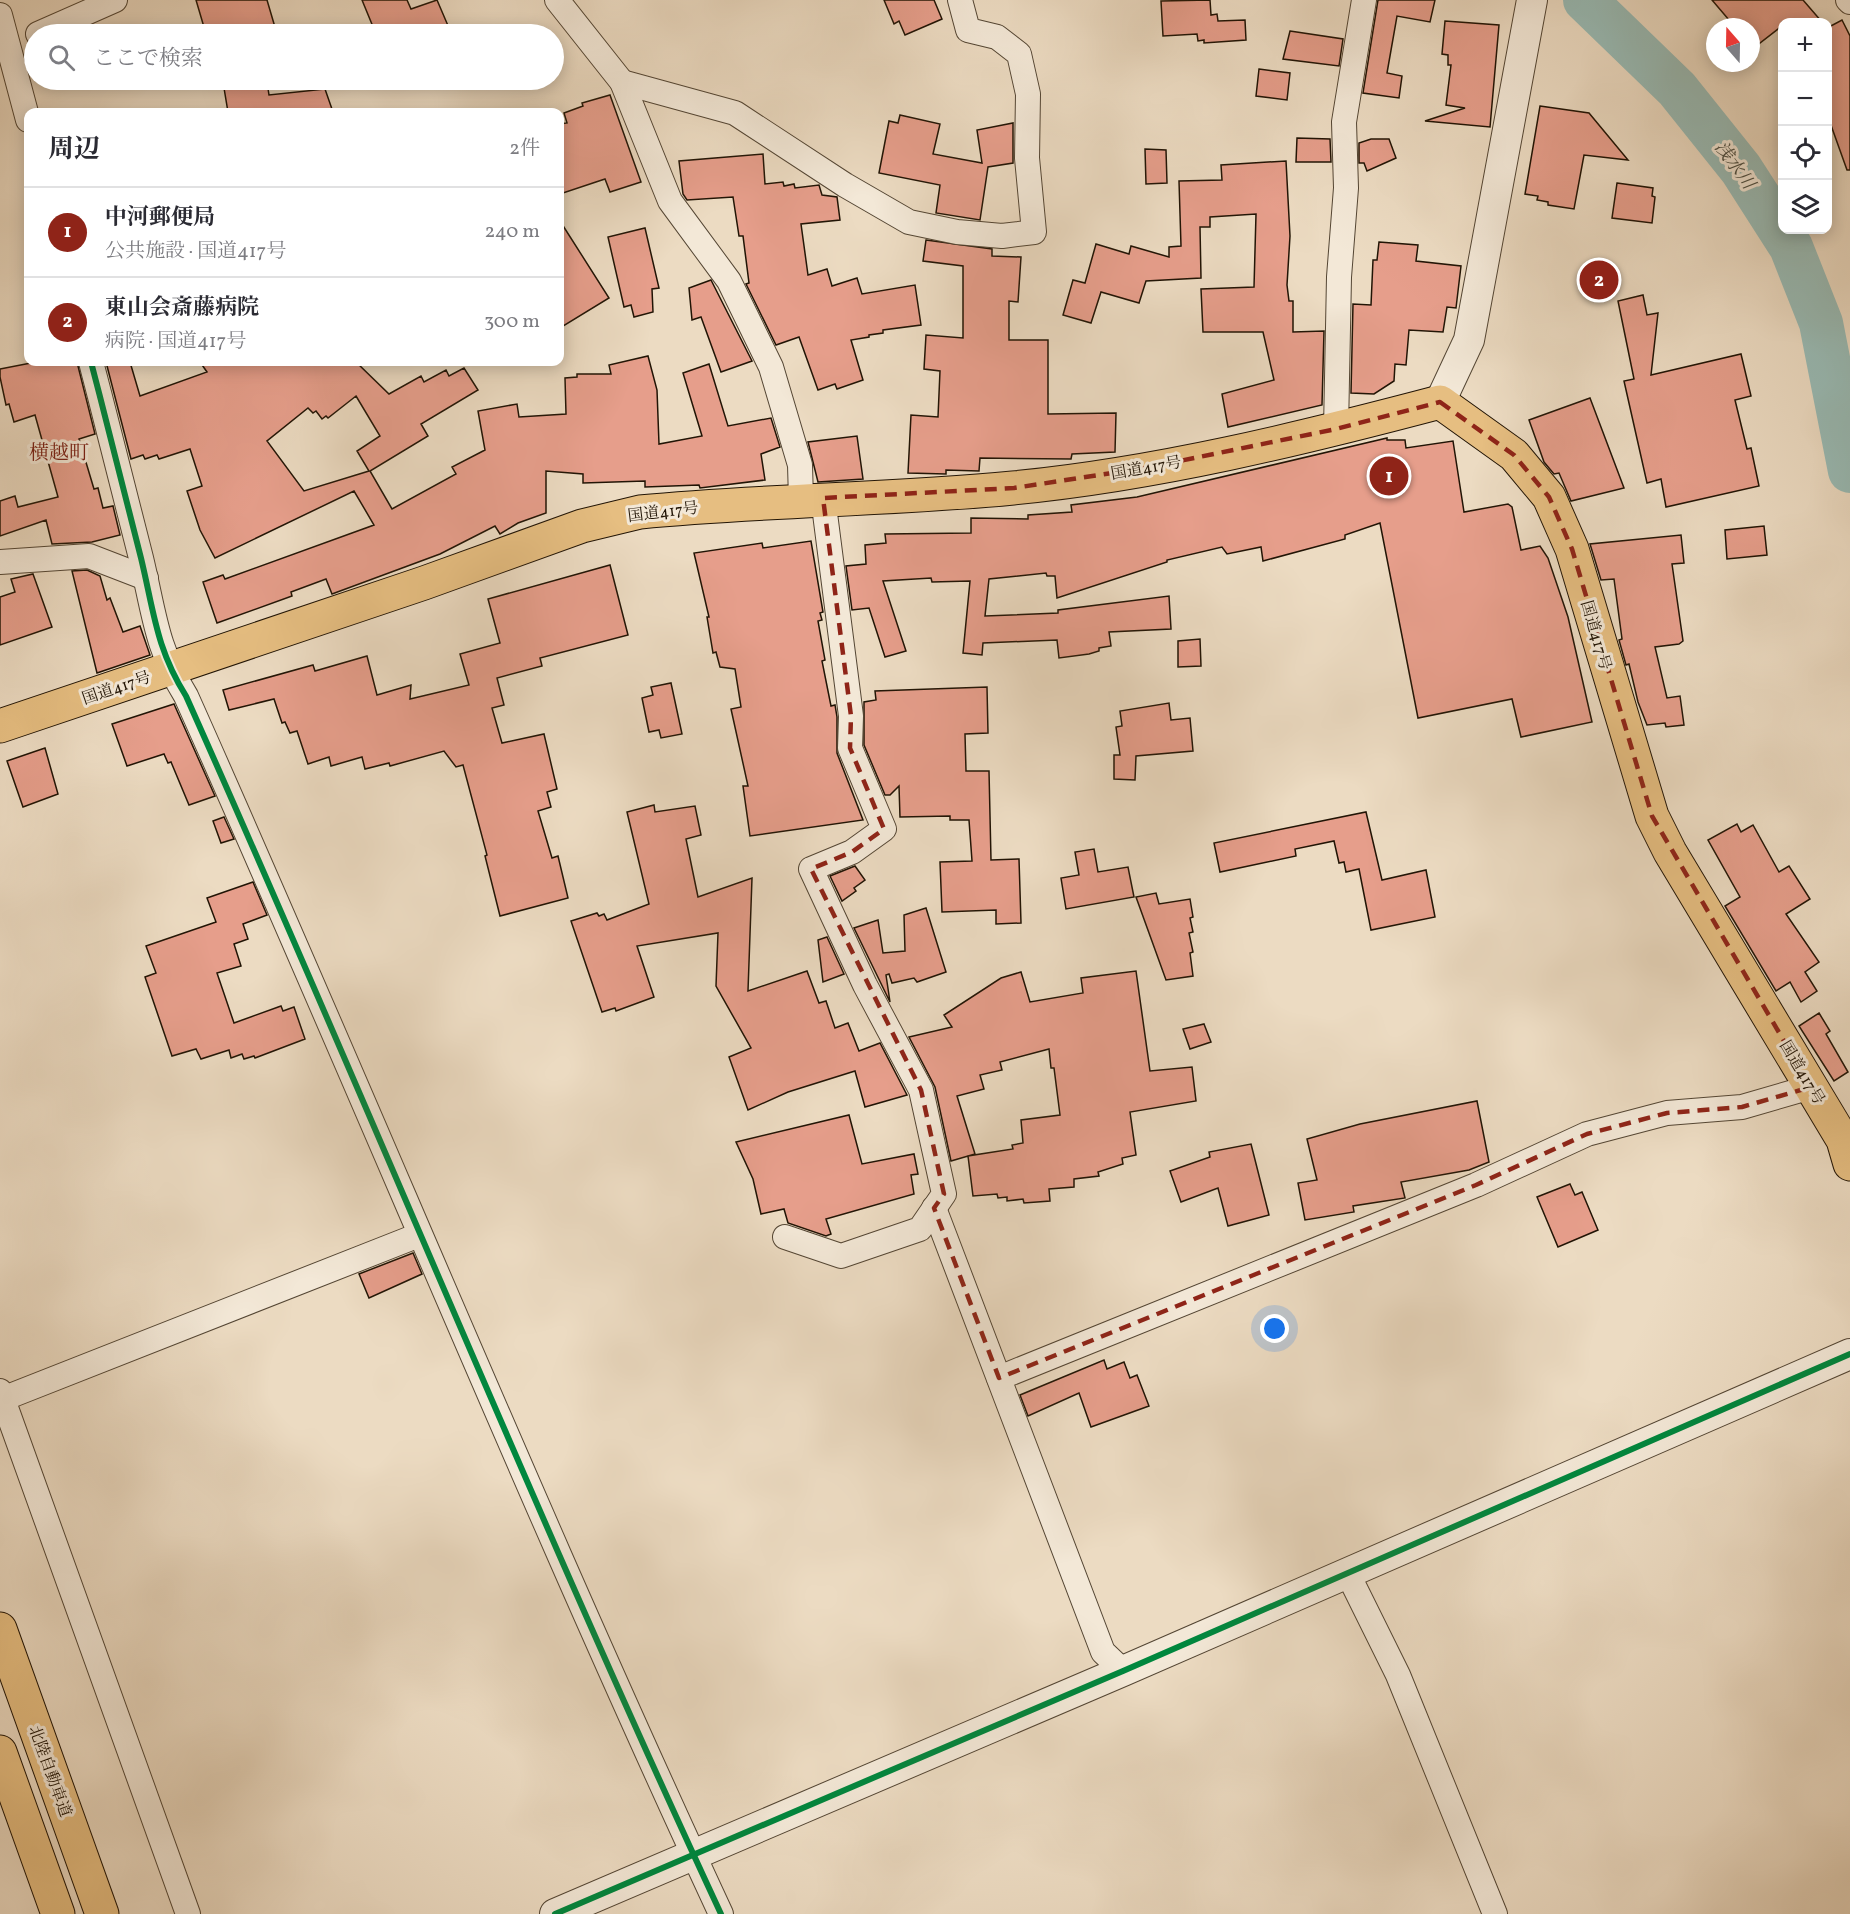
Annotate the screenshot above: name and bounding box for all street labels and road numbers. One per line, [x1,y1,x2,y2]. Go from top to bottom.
street label: 国道417号 [1109,452,1183,486]
street label: 国道417号 [626,498,700,528]
street label: 国道417号 [1575,598,1616,673]
street label: 国道417号 [79,667,154,711]
street label: 国道417号 [1773,1037,1829,1109]
street label: 北陸自動車道 [22,1723,76,1821]

